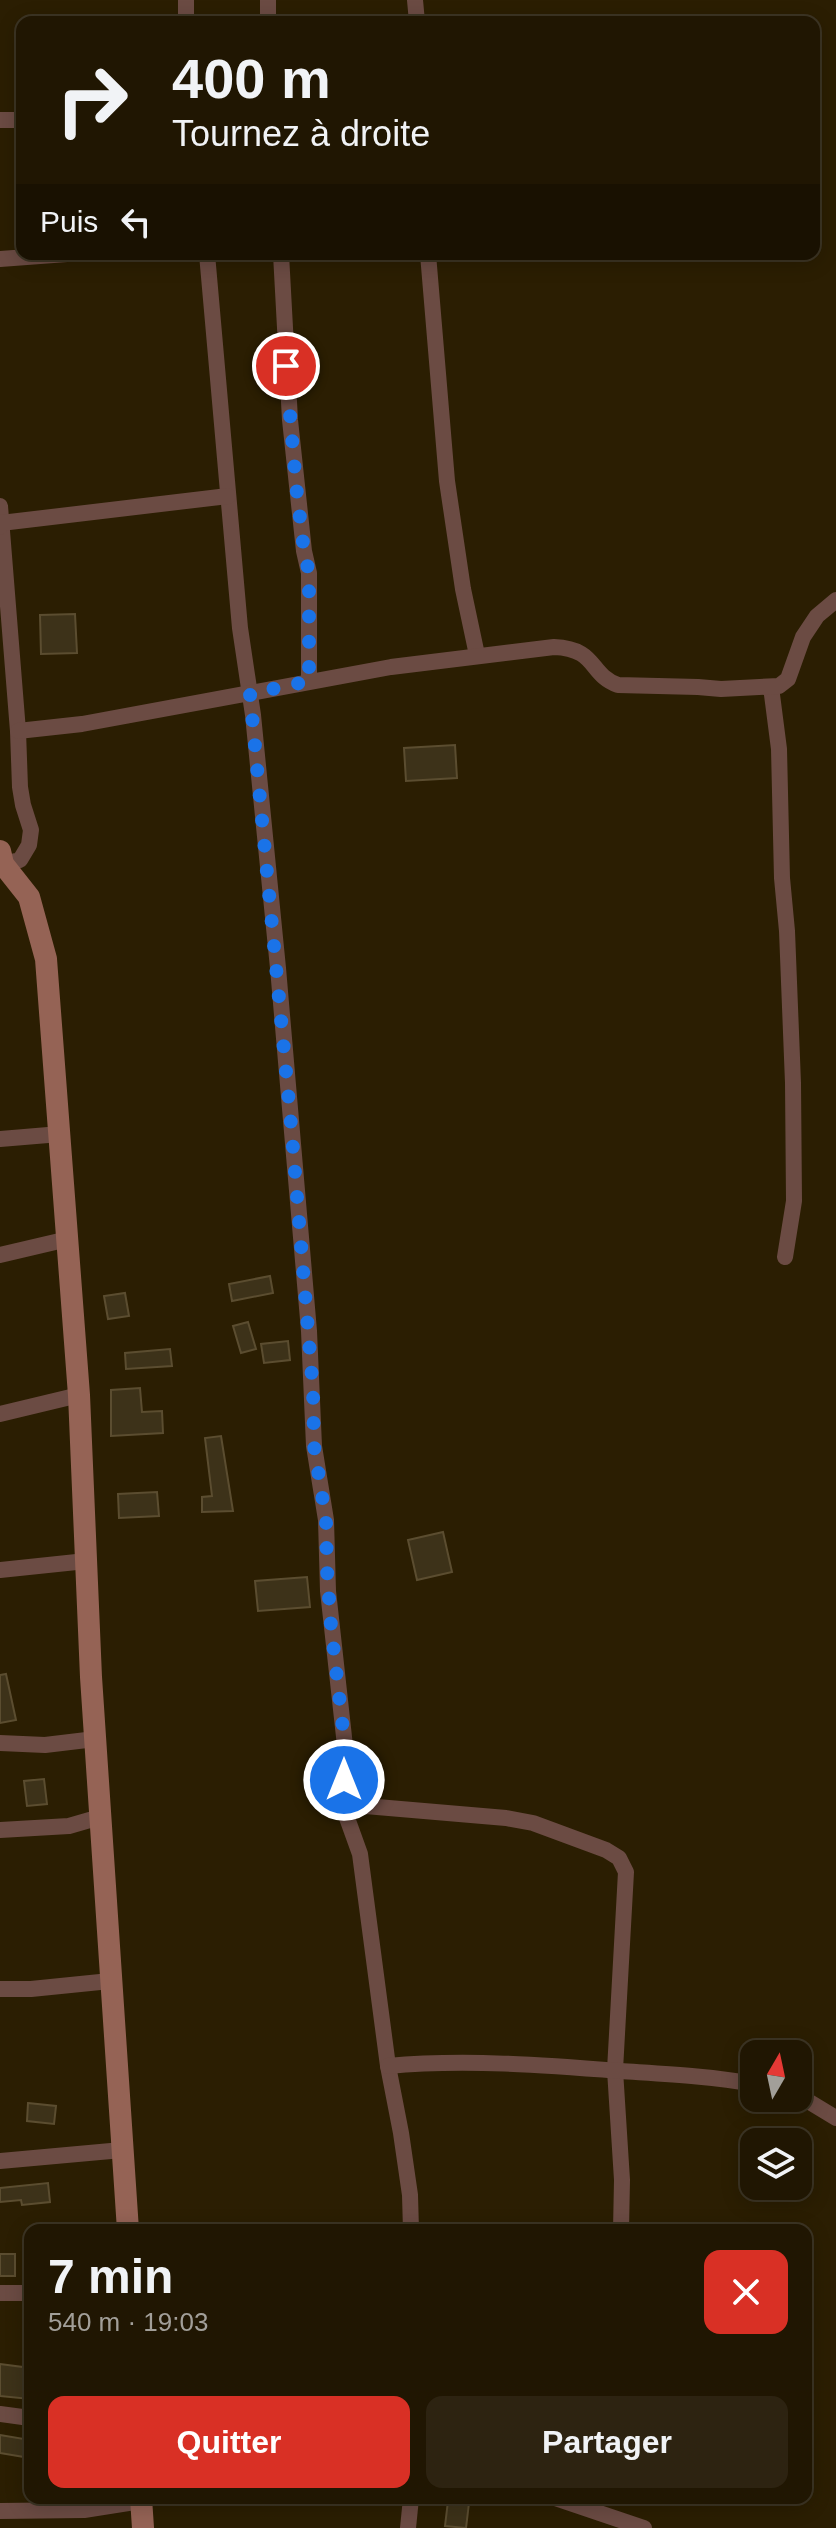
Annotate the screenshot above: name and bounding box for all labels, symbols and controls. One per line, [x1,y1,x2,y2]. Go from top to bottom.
text: 400 m [172,47,331,110]
icon: right [40,48,144,152]
text: Tournez à droite [172,113,430,154]
icon: left [114,200,158,244]
text: Puis [40,205,98,238]
pin [252,332,320,400]
icon: arrive [264,344,308,388]
position arrow [302,1738,386,1822]
north arrow [740,2040,812,2112]
map controls [740,2040,812,2200]
button: layers [740,2128,812,2200]
text: 7 min [48,2250,173,2303]
button: close [704,2250,788,2334]
text: 540 m · 19:03 [48,2307,208,2337]
button: Quitter [48,2396,410,2488]
button: Partager [426,2396,788,2488]

